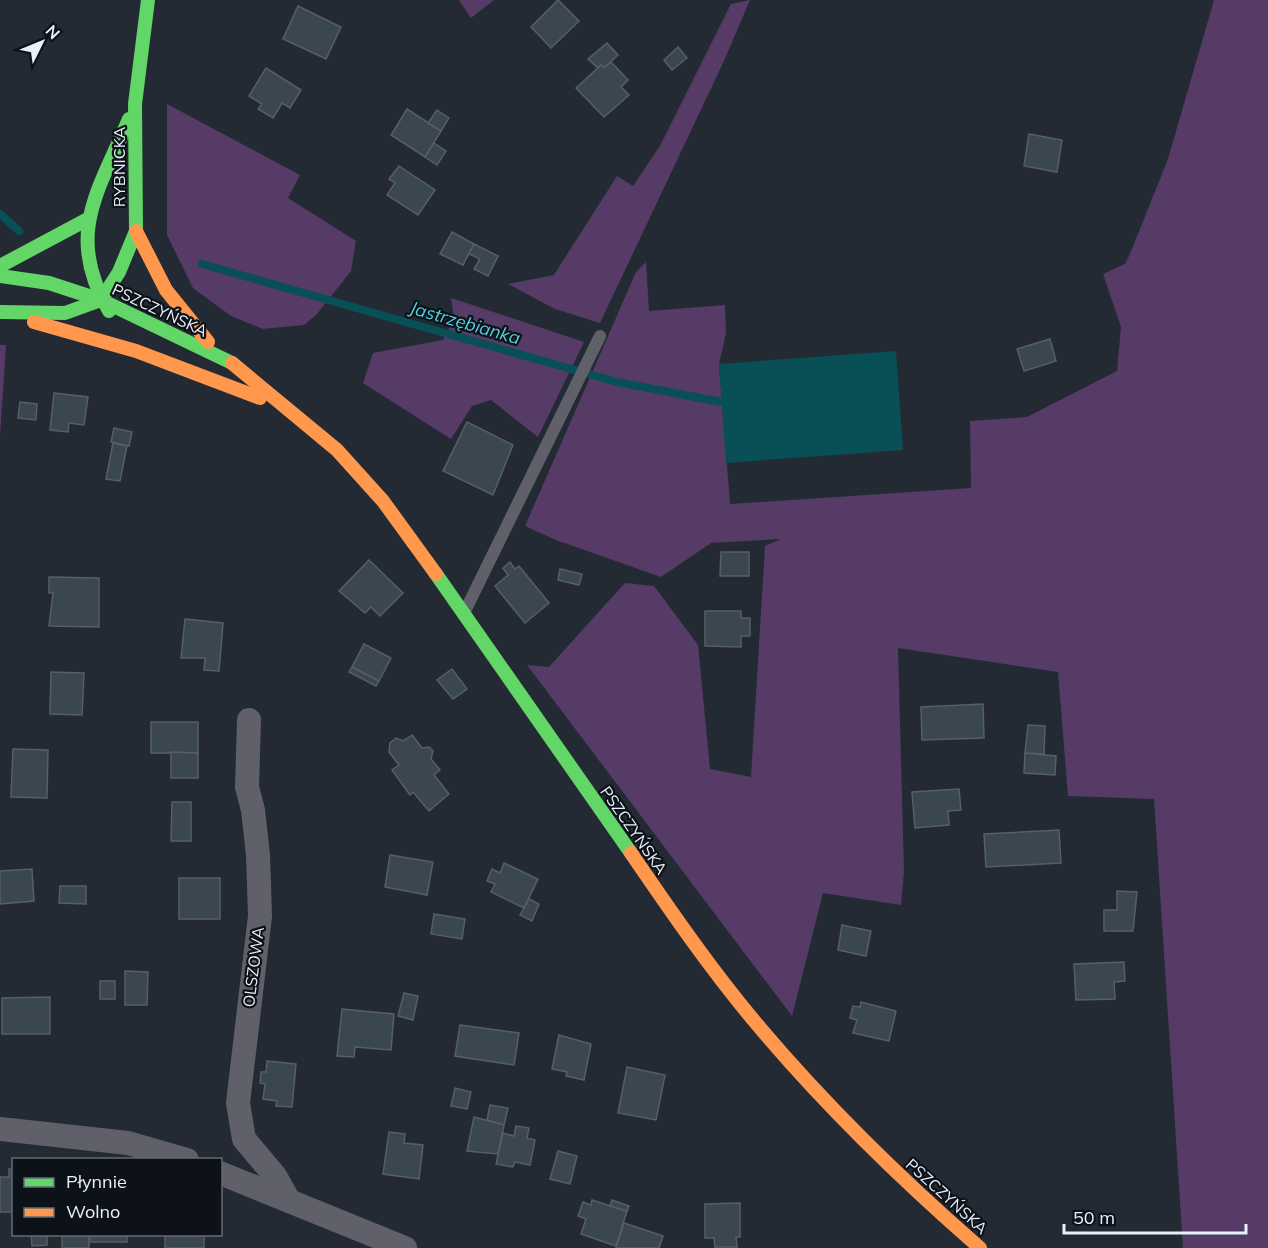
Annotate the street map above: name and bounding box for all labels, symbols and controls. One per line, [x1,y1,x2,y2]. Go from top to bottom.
north arrow [12,12,72,72]
text: N [42,21,64,43]
street label: RYBNICKA [109,127,129,207]
street label: PSZCZYŃSKA [109,279,211,341]
water label: Jastrzębianka [405,295,523,349]
street label: PSZCZYŃSKA [596,782,672,878]
street label: OLSZOWA [238,925,268,1008]
street label: PSZCZYŃSKA [902,1154,992,1238]
legend [12,1158,222,1236]
text: Płynnie [66,1170,127,1193]
scale bar [1064,1197,1246,1235]
text: Wolno [66,1200,120,1223]
text: 50 m [1073,1206,1115,1229]

